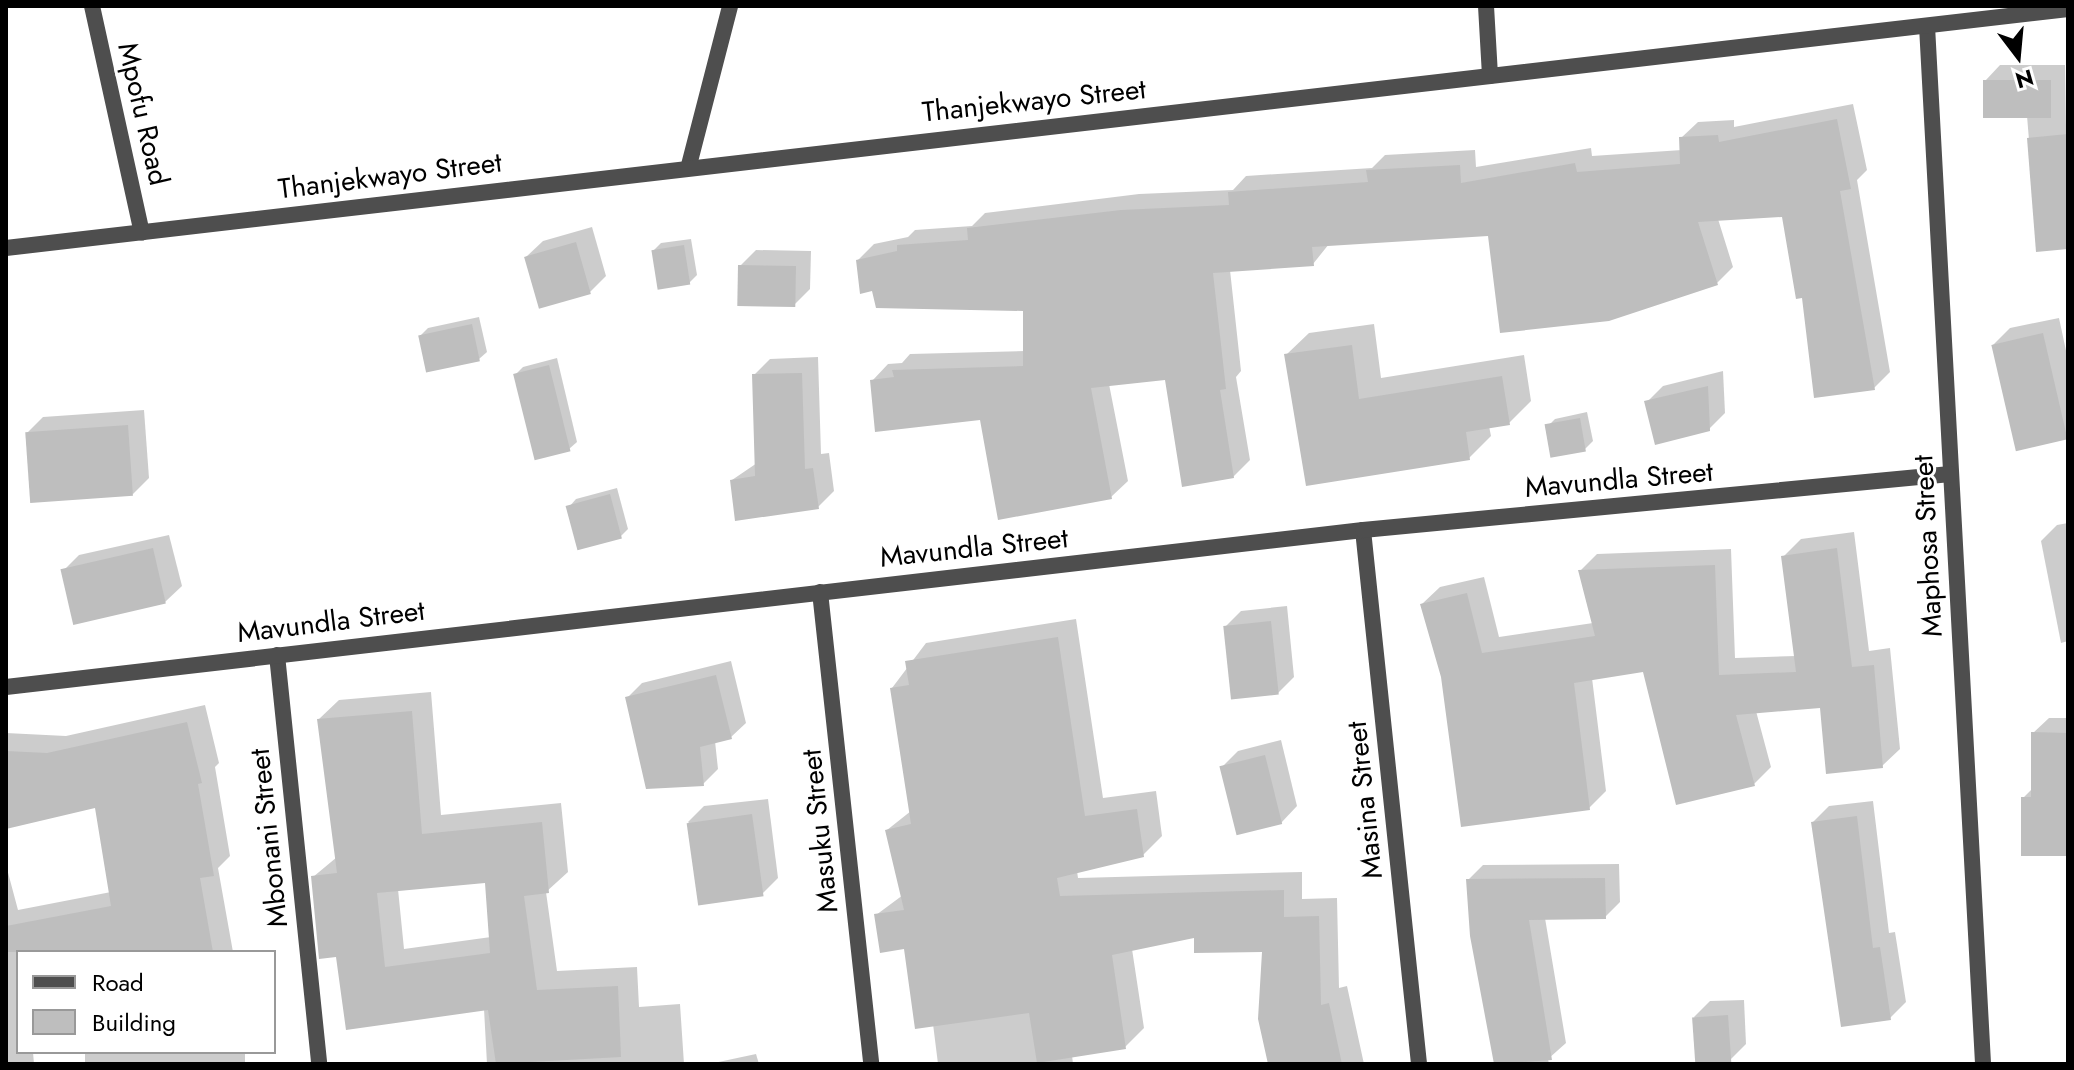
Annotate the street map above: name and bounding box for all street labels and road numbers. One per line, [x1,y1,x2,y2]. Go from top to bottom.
street label: Mpofu Road [110,39,176,189]
street label: Thanjekwayo Street [920,73,1148,129]
street label: Thanjekwayo Street [276,146,504,206]
street label: Maphosa Street [1906,454,1950,638]
street label: Mavundla Street [1523,455,1715,505]
street label: Mavundla Street [878,521,1070,575]
street label: Mavundla Street [235,594,427,650]
street label: Masina Street [1340,720,1390,880]
street label: Mbonani Street [243,747,295,929]
street label: Masuku Street [795,748,845,914]

